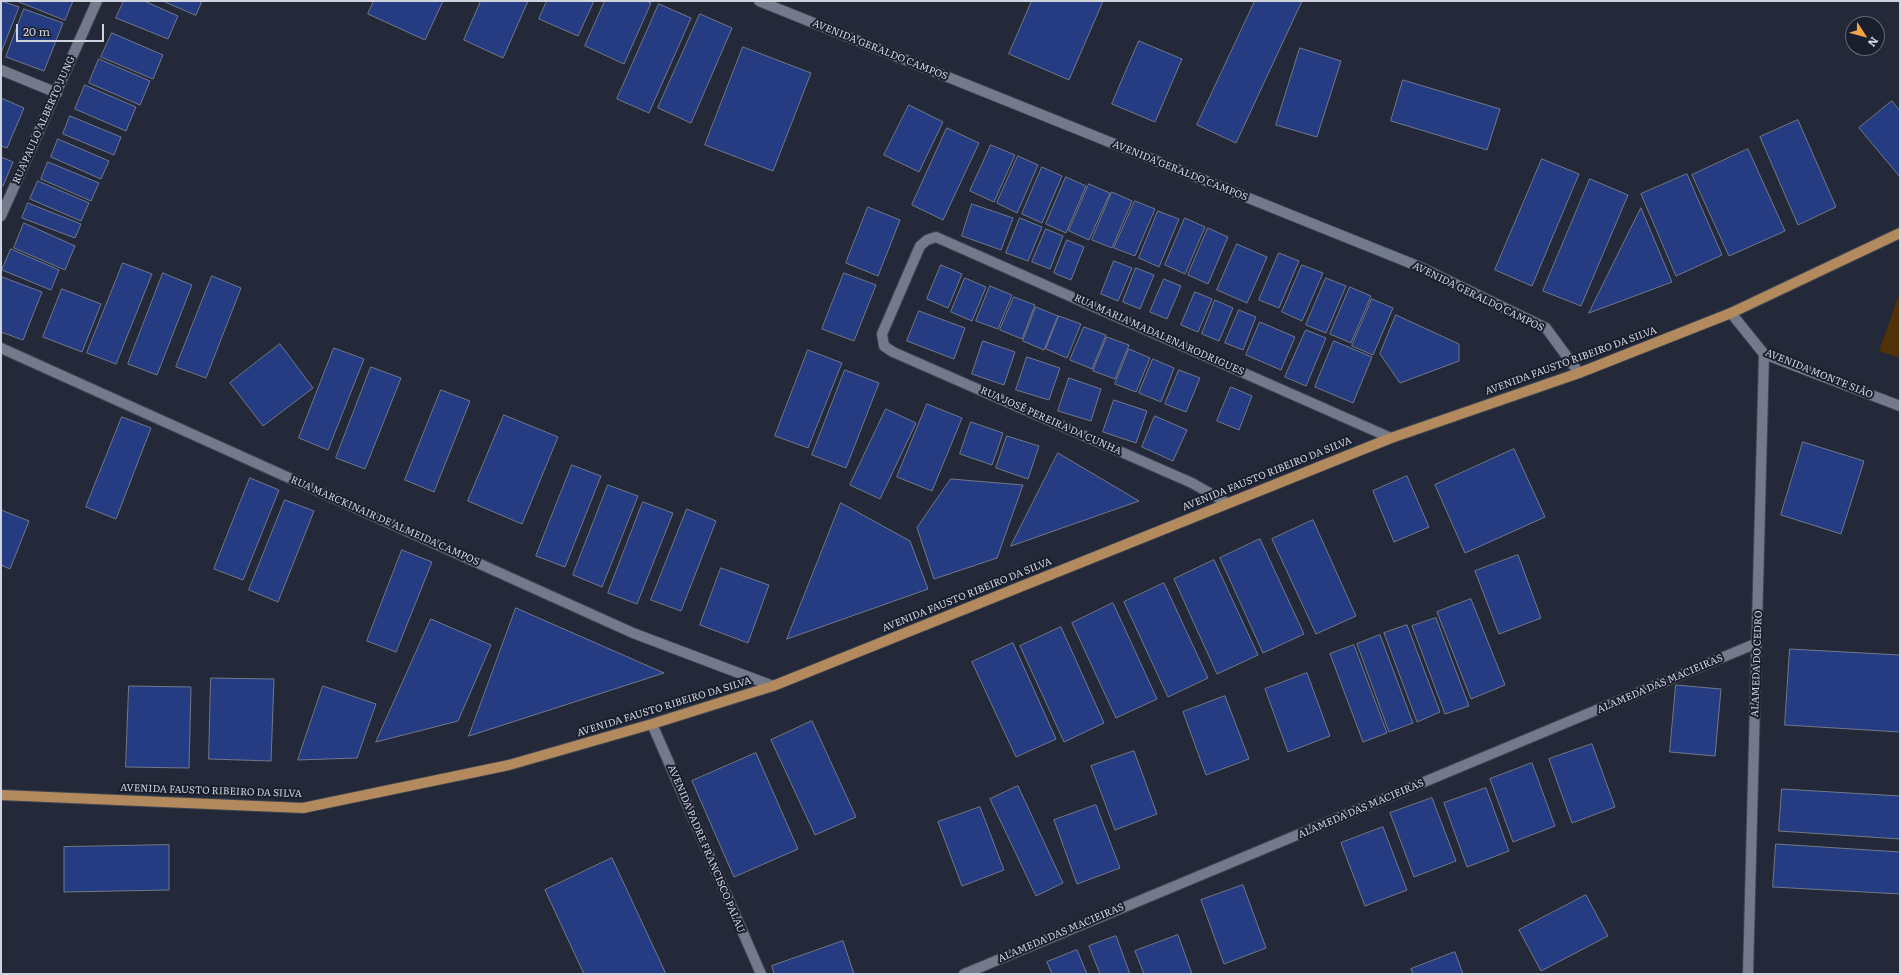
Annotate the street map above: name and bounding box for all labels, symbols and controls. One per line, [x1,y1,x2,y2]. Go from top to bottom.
scale bar [18,16,106,42]
north arrow [1845,16,1885,56]
street label: AVENIDA GERALDO CAMPOS [811,17,949,83]
text: 20 m [23,22,50,40]
text: N [1865,34,1883,51]
street label: RUA PAULO ALBERTO JUNG [10,54,78,186]
street label: AVENIDA GERALDO CAMPOS [1111,138,1249,204]
street label: AVENIDA GERALDO CAMPOS [1410,260,1546,334]
street label: RUA MARIA MADALENA RODRIGUES [1072,292,1246,378]
street label: AVENIDA FAUSTO RIBEIRO DA SILVA [1483,324,1659,398]
street label: AVENIDA MONTE SIÃO [1763,347,1875,401]
street label: RUA JOSÉ PEREIRA DA CUNHA [979,384,1123,458]
street label: AVENIDA FAUSTO RIBEIRO DA SILVA [1180,434,1354,514]
street label: RUA MARCKINAIR DE ALMEIDA CAMPOS [289,474,481,568]
street label: AVENIDA FAUSTO RIBEIRO DA SILVA [880,555,1054,635]
street label: ALAMEDA DO CEDRO [1749,610,1765,718]
street label: ALAMEDA DAS MACIEIRAS [1595,652,1725,716]
street label: AVENIDA FAUSTO RIBEIRO DA SILVA [575,675,753,739]
street label: AVENIDA PADRE FRANCISCO PALAU [665,763,747,935]
street label: ALAMEDA DAS MACIEIRAS [1296,777,1426,841]
street label: AVENIDA FAUSTO RIBEIRO DA SILVA [120,782,302,800]
street label: ALAMEDA DAS MACIEIRAS [996,901,1126,965]

